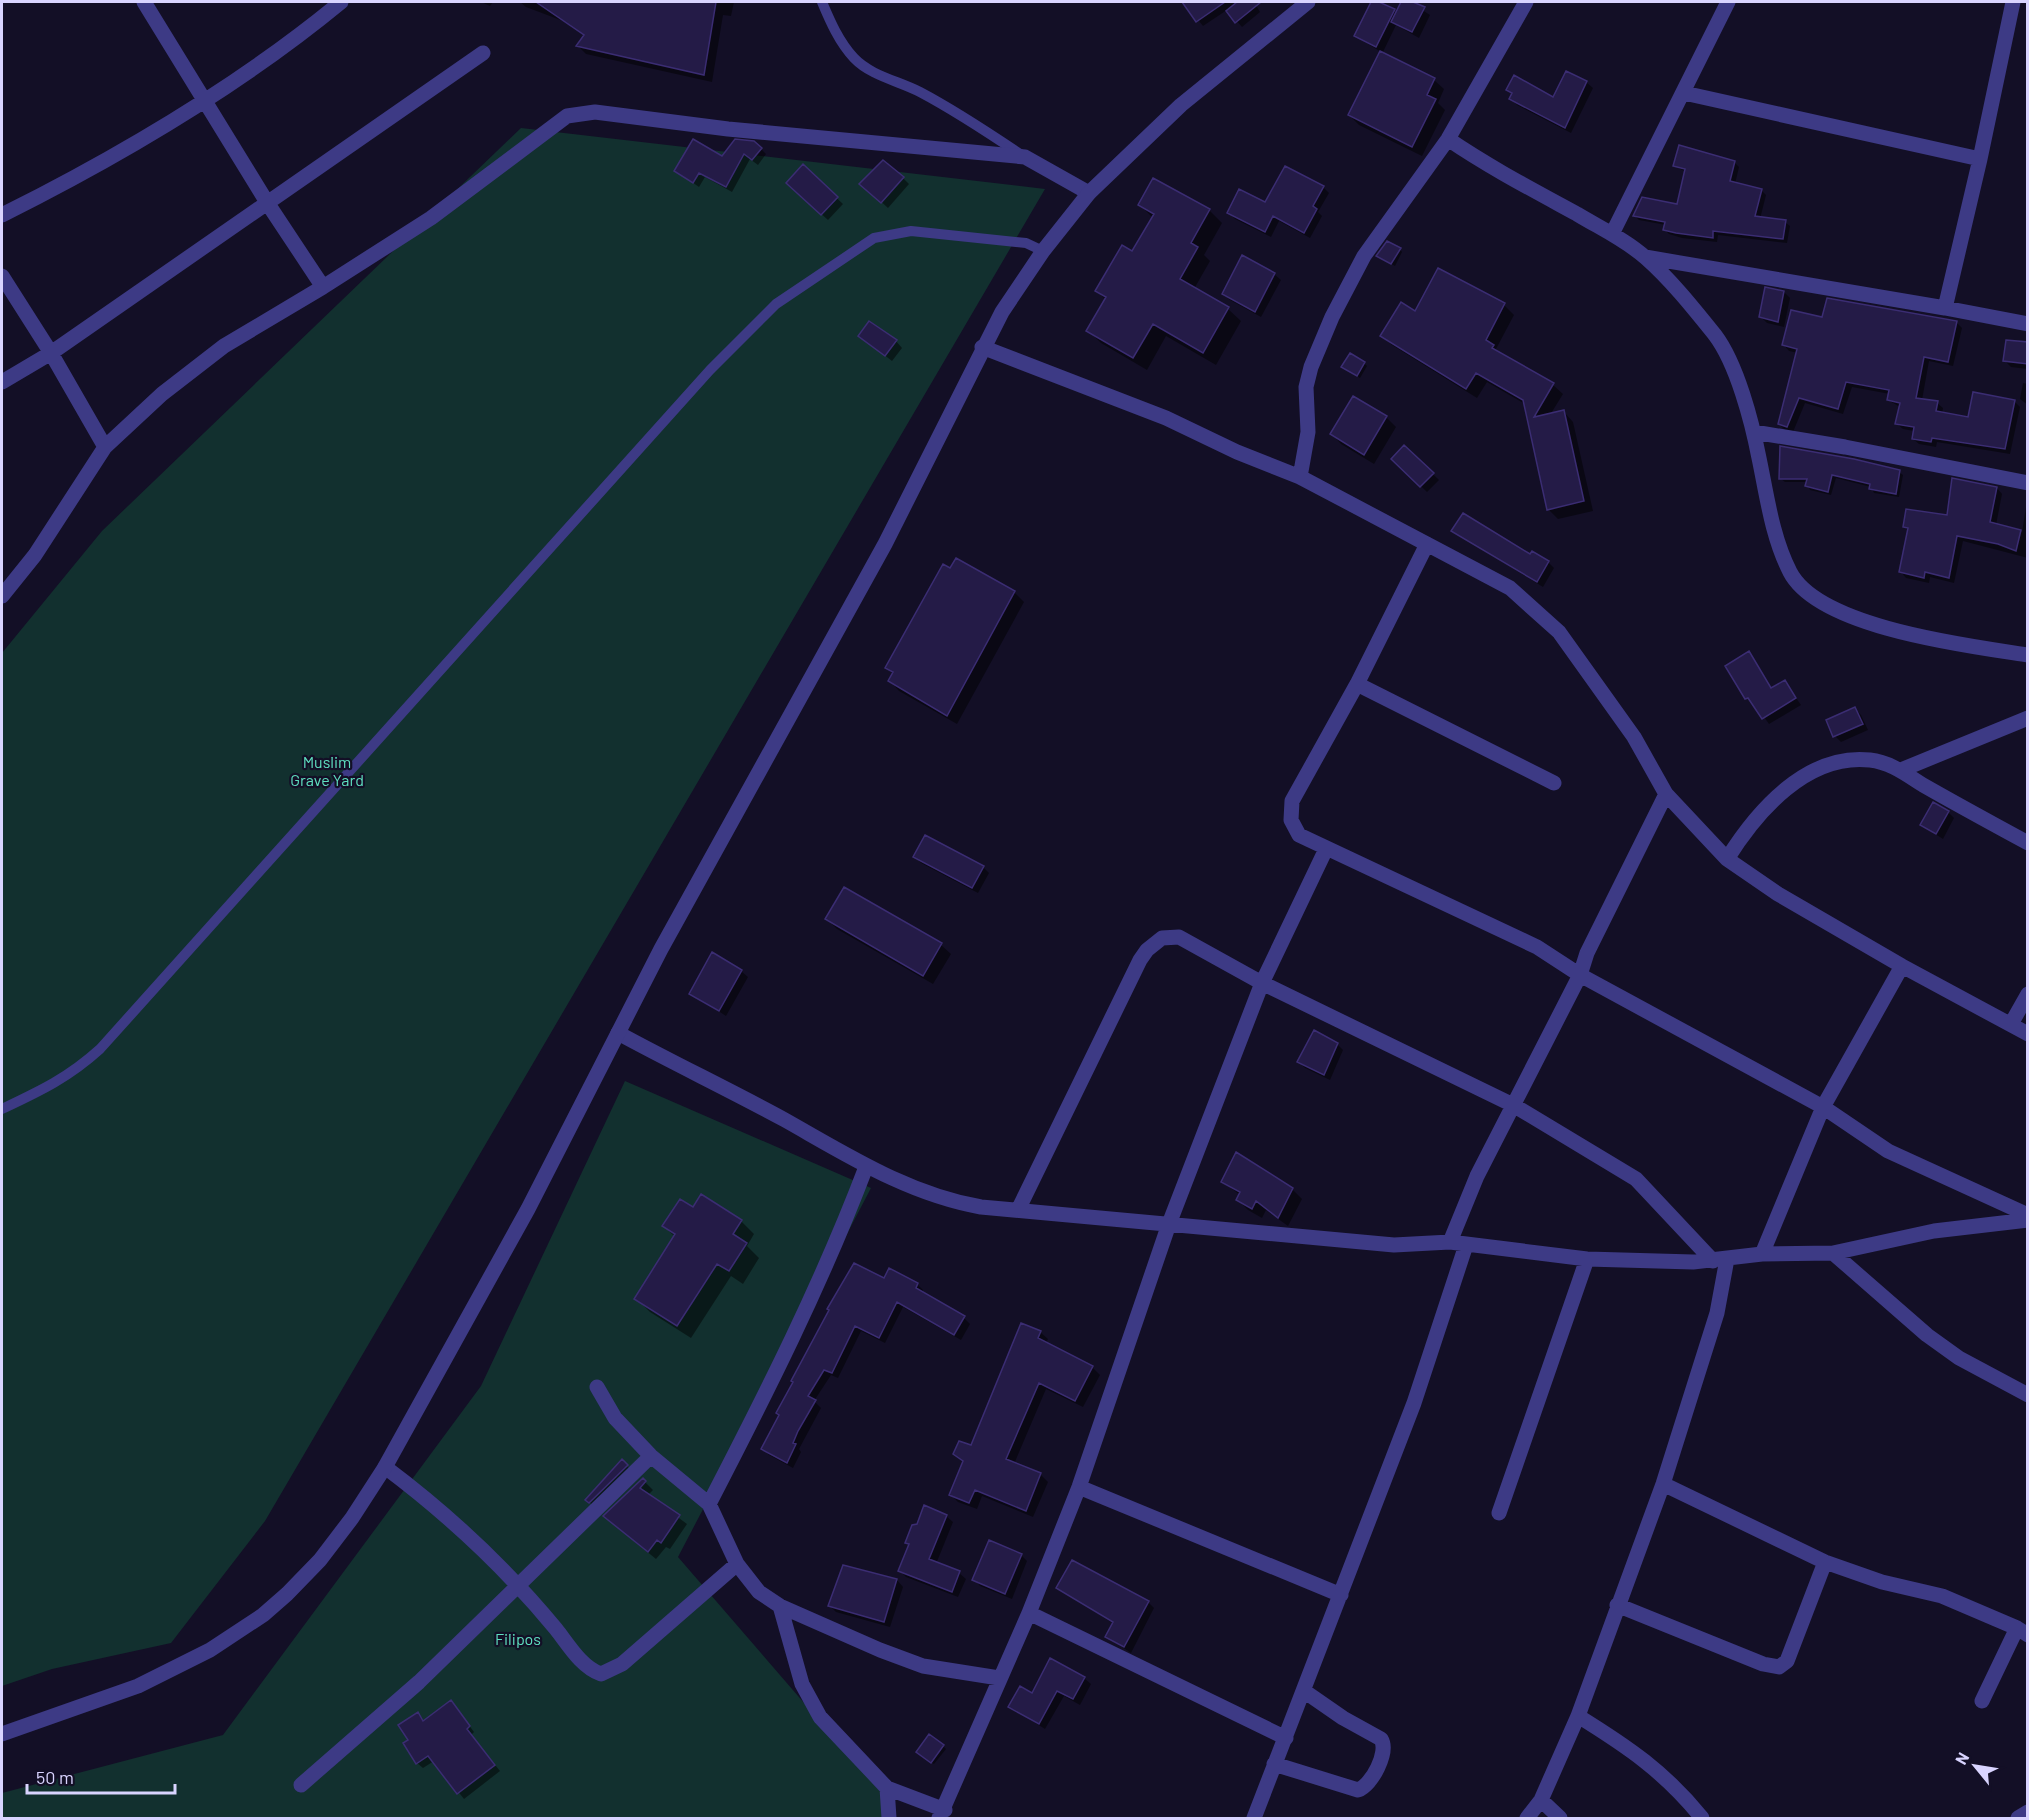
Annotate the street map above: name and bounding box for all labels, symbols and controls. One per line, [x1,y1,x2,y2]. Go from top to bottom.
park label: Muslim Grave Yard [290,752,364,789]
park label: Filipos [495,1629,541,1648]
north arrow [1945,1736,2005,1796]
text: N [1951,1749,1972,1768]
scale bar [27,1757,176,1795]
text: 50 m [36,1766,74,1788]

